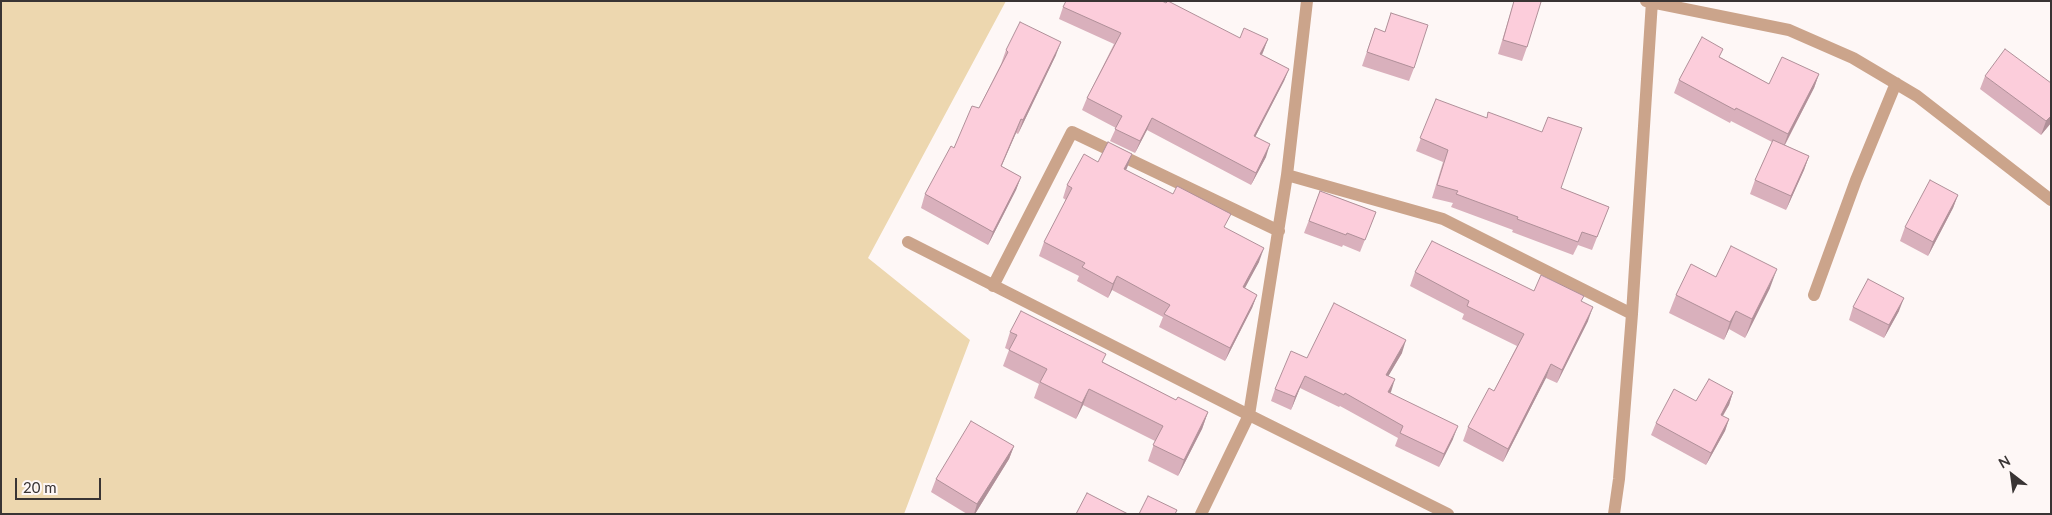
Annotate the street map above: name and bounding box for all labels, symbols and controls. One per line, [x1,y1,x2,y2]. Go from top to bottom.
north arrow [1987,450,2037,500]
text: N [1995,452,2013,472]
scale bar [18,468,104,500]
text: 20 m [23,478,57,496]

